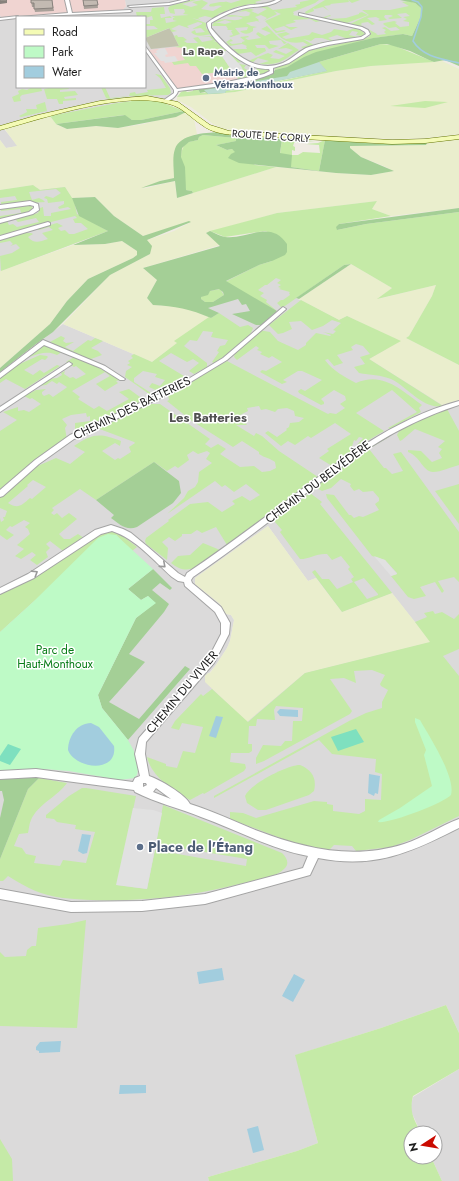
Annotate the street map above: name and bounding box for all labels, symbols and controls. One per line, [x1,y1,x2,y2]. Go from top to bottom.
legend [16,16,146,88]
text: Road [52,23,78,41]
text: Park [52,43,74,61]
district label: La Rape [182,43,224,59]
text: Water [52,63,83,81]
place label: Mairie de Vétraz-Monthoux [213,65,293,92]
marker: Mairie de Vétraz-Monthoux [201,73,211,83]
street label: ROUTE DE CORLY [232,126,311,146]
street label: CHEMIN DES BATTERIES [70,372,194,444]
district label: Les Batteries [169,408,247,427]
street label: CHEMIN DU BELVÉDÈRE [261,436,375,528]
one-way arrow [159,561,166,568]
one-way arrow [31,571,38,578]
park label: Parc de Haut-Monthoux [17,641,94,673]
street label: CHEMIN DU VIVIER [142,646,222,737]
place label: Place de l'Étang [148,837,253,857]
marker: Place de l'Étang [135,842,145,852]
north arrow [403,1125,443,1165]
text: N [404,1141,422,1153]

